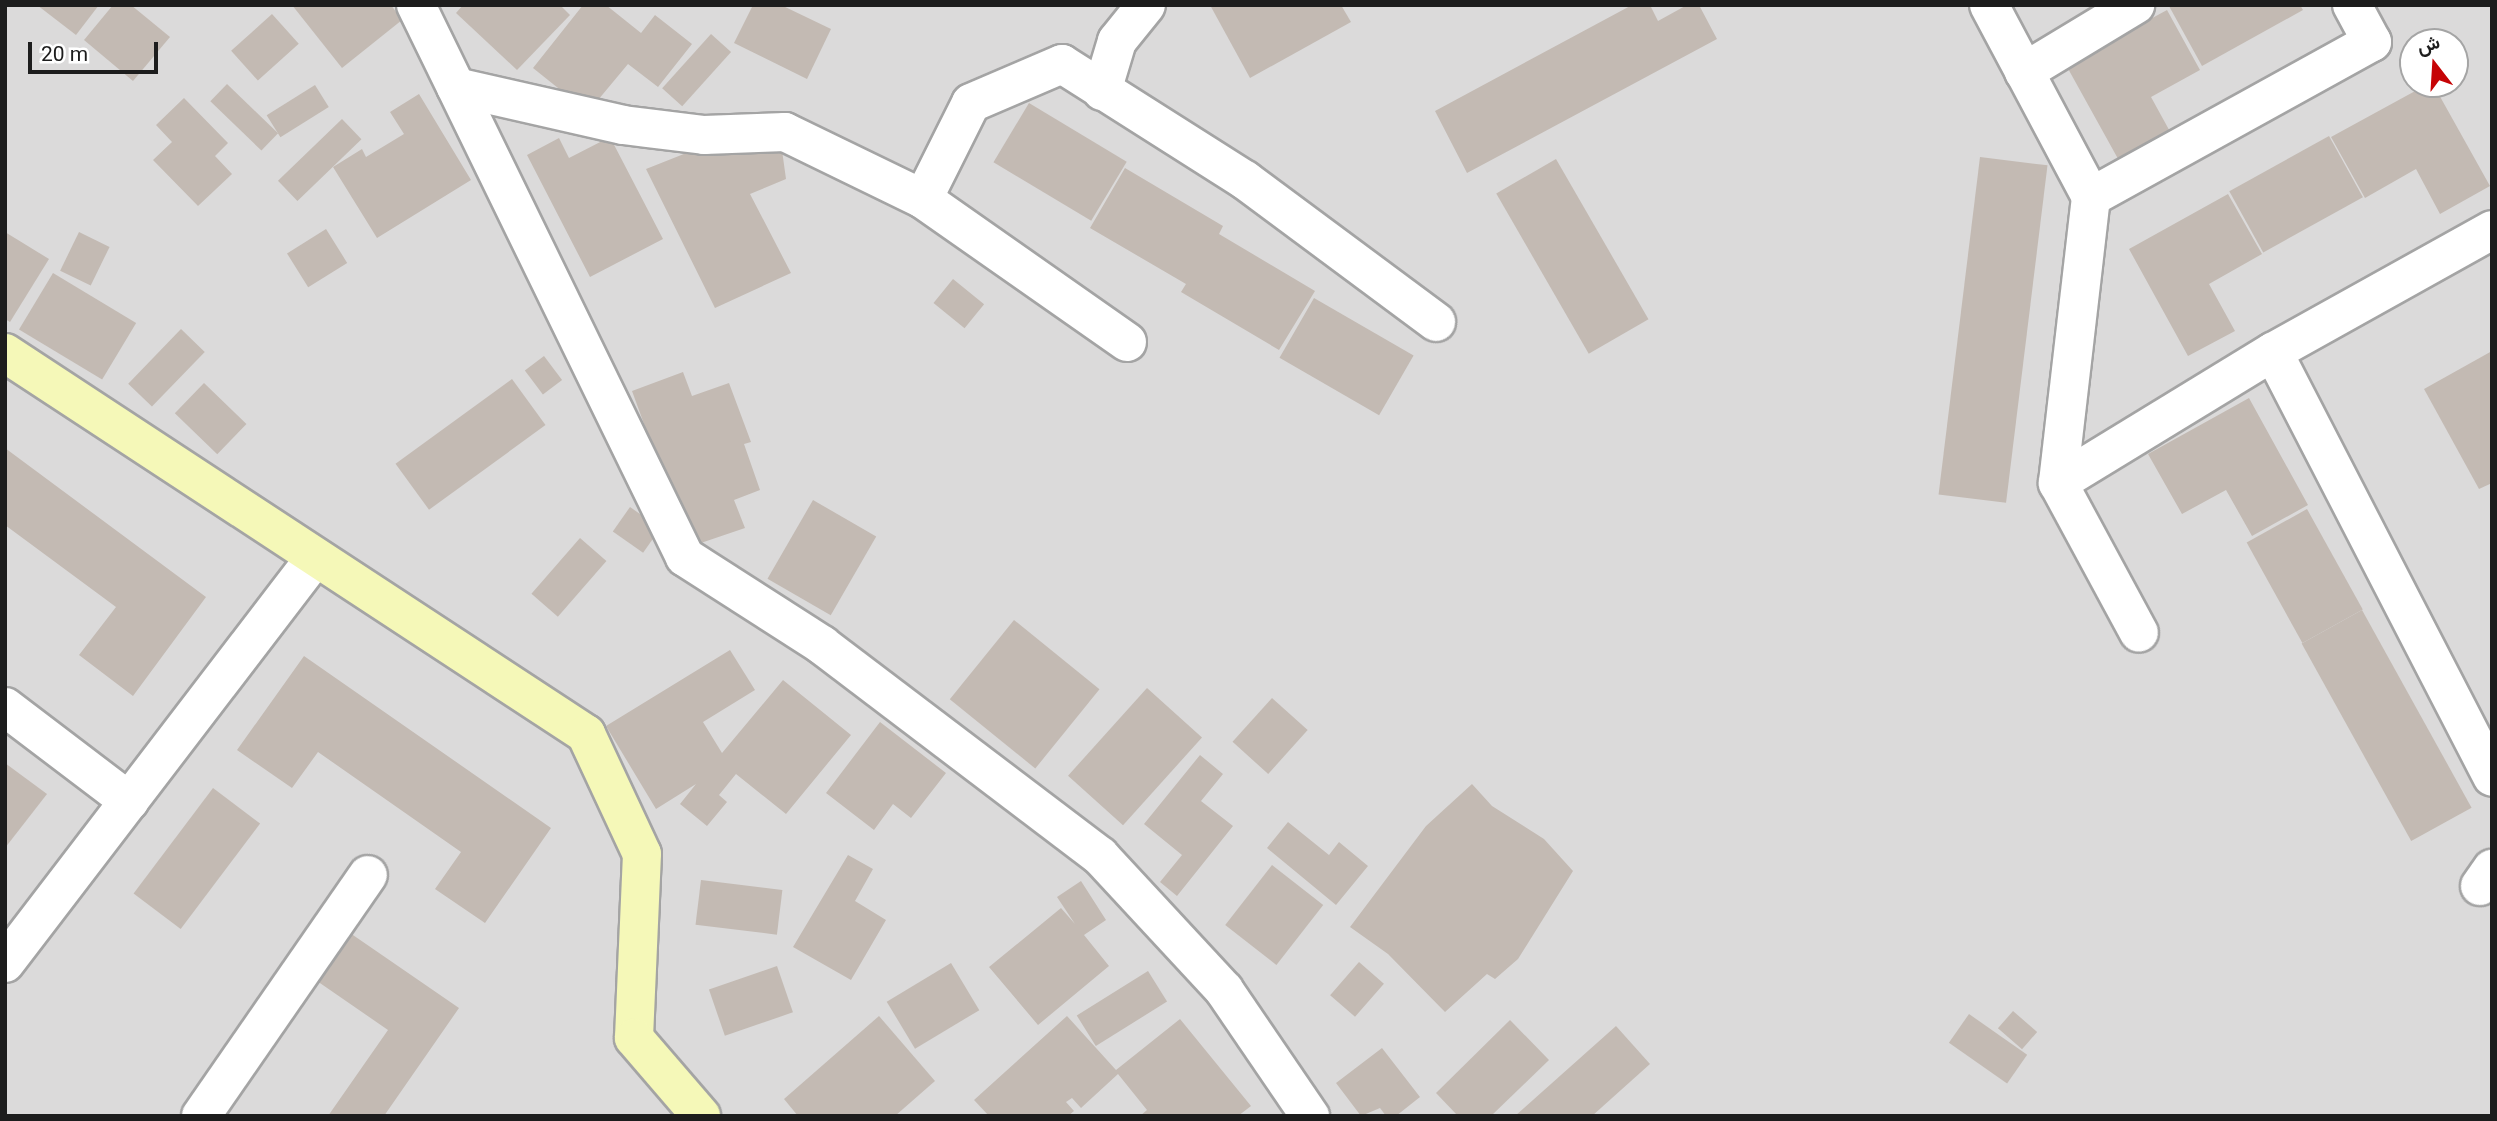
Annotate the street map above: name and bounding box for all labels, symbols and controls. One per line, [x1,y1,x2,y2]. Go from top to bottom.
scale bar [32,28,161,72]
north arrow [2399,28,2469,98]
text: ش [2414,30,2443,59]
text: 20 m [41,42,88,66]

